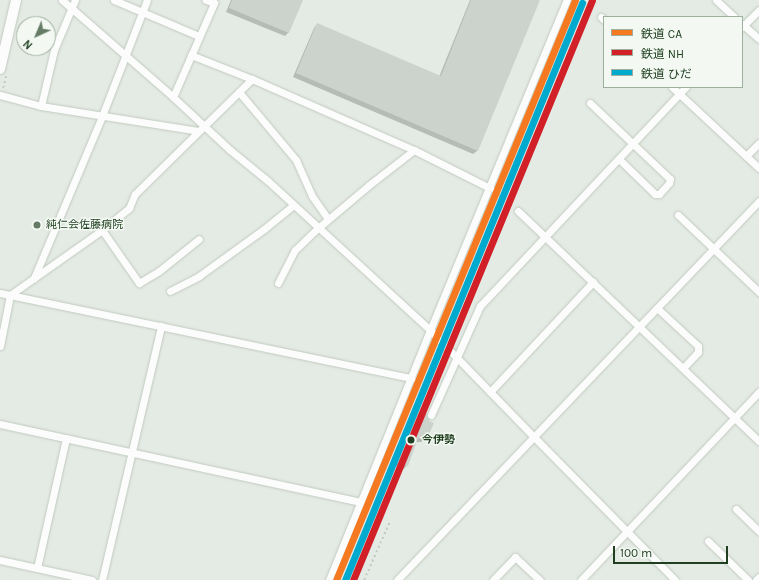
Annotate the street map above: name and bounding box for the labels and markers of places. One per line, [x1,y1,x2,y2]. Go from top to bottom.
place label: 純仁会佐藤病院 [46,218,123,232]
marker: 純仁会佐藤病院 [31,219,43,231]
marker: 今伊勢 [404,433,418,447]
place label: 今伊勢 [422,433,455,447]

